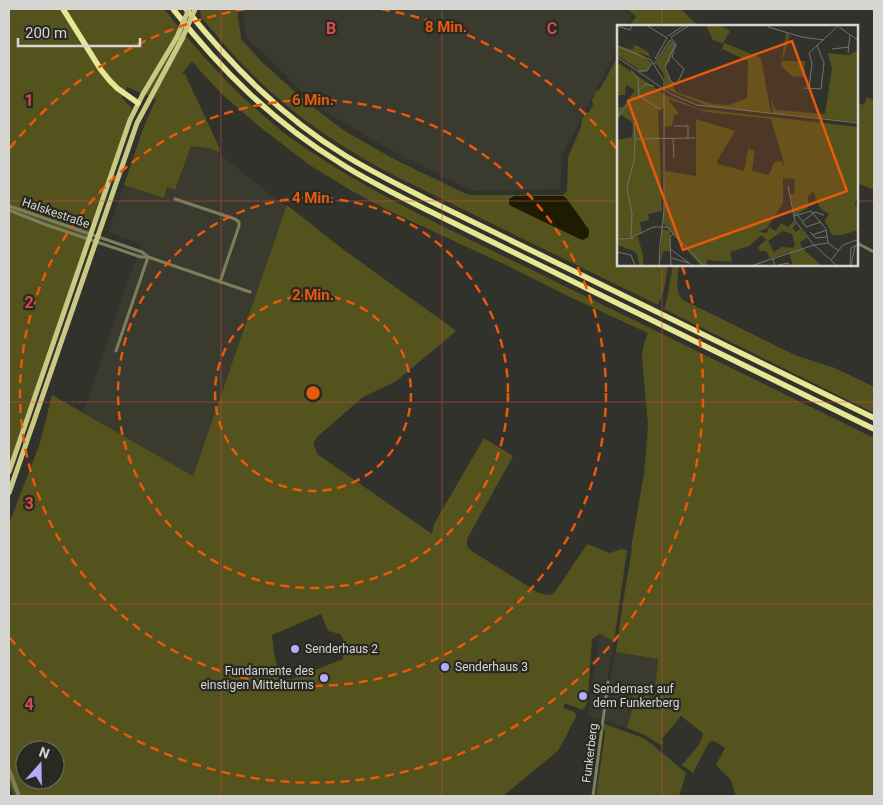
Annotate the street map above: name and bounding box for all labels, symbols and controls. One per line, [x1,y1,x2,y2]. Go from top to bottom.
scale bar [18,15,140,47]
text: 8 Min. [425,18,467,36]
text: B [326,19,336,38]
text: C [547,19,557,38]
text: 200 m [25,24,67,42]
inset map [617,25,858,266]
text: 1 [24,91,34,110]
text: 6 Min. [292,91,334,109]
text: 4 Min. [292,189,334,207]
street label: Halskestraße [20,195,92,231]
text: 2 Min. [292,286,334,304]
text: 2 [24,293,34,312]
centre of rings [304,384,322,402]
text: 3 [24,494,34,513]
place label: Senderhaus 2 [305,642,378,656]
marker: Senderhaus 2 [289,643,301,655]
place label: Senderhaus 3 [455,660,528,674]
marker: Senderhaus 3 [439,661,451,673]
place label: Fundamente des einstigen Mittelturms [200,664,314,692]
marker: Fundamente des einstigen Mittelturms [318,672,330,684]
place label: Sendemast auf dem Funkerberg [593,682,680,710]
marker: Sendemast auf dem Funkerberg [577,690,589,702]
text: 4 [24,695,34,714]
street label: Funkerberg [579,722,601,784]
north arrow [15,740,65,790]
text: N [37,744,52,762]

